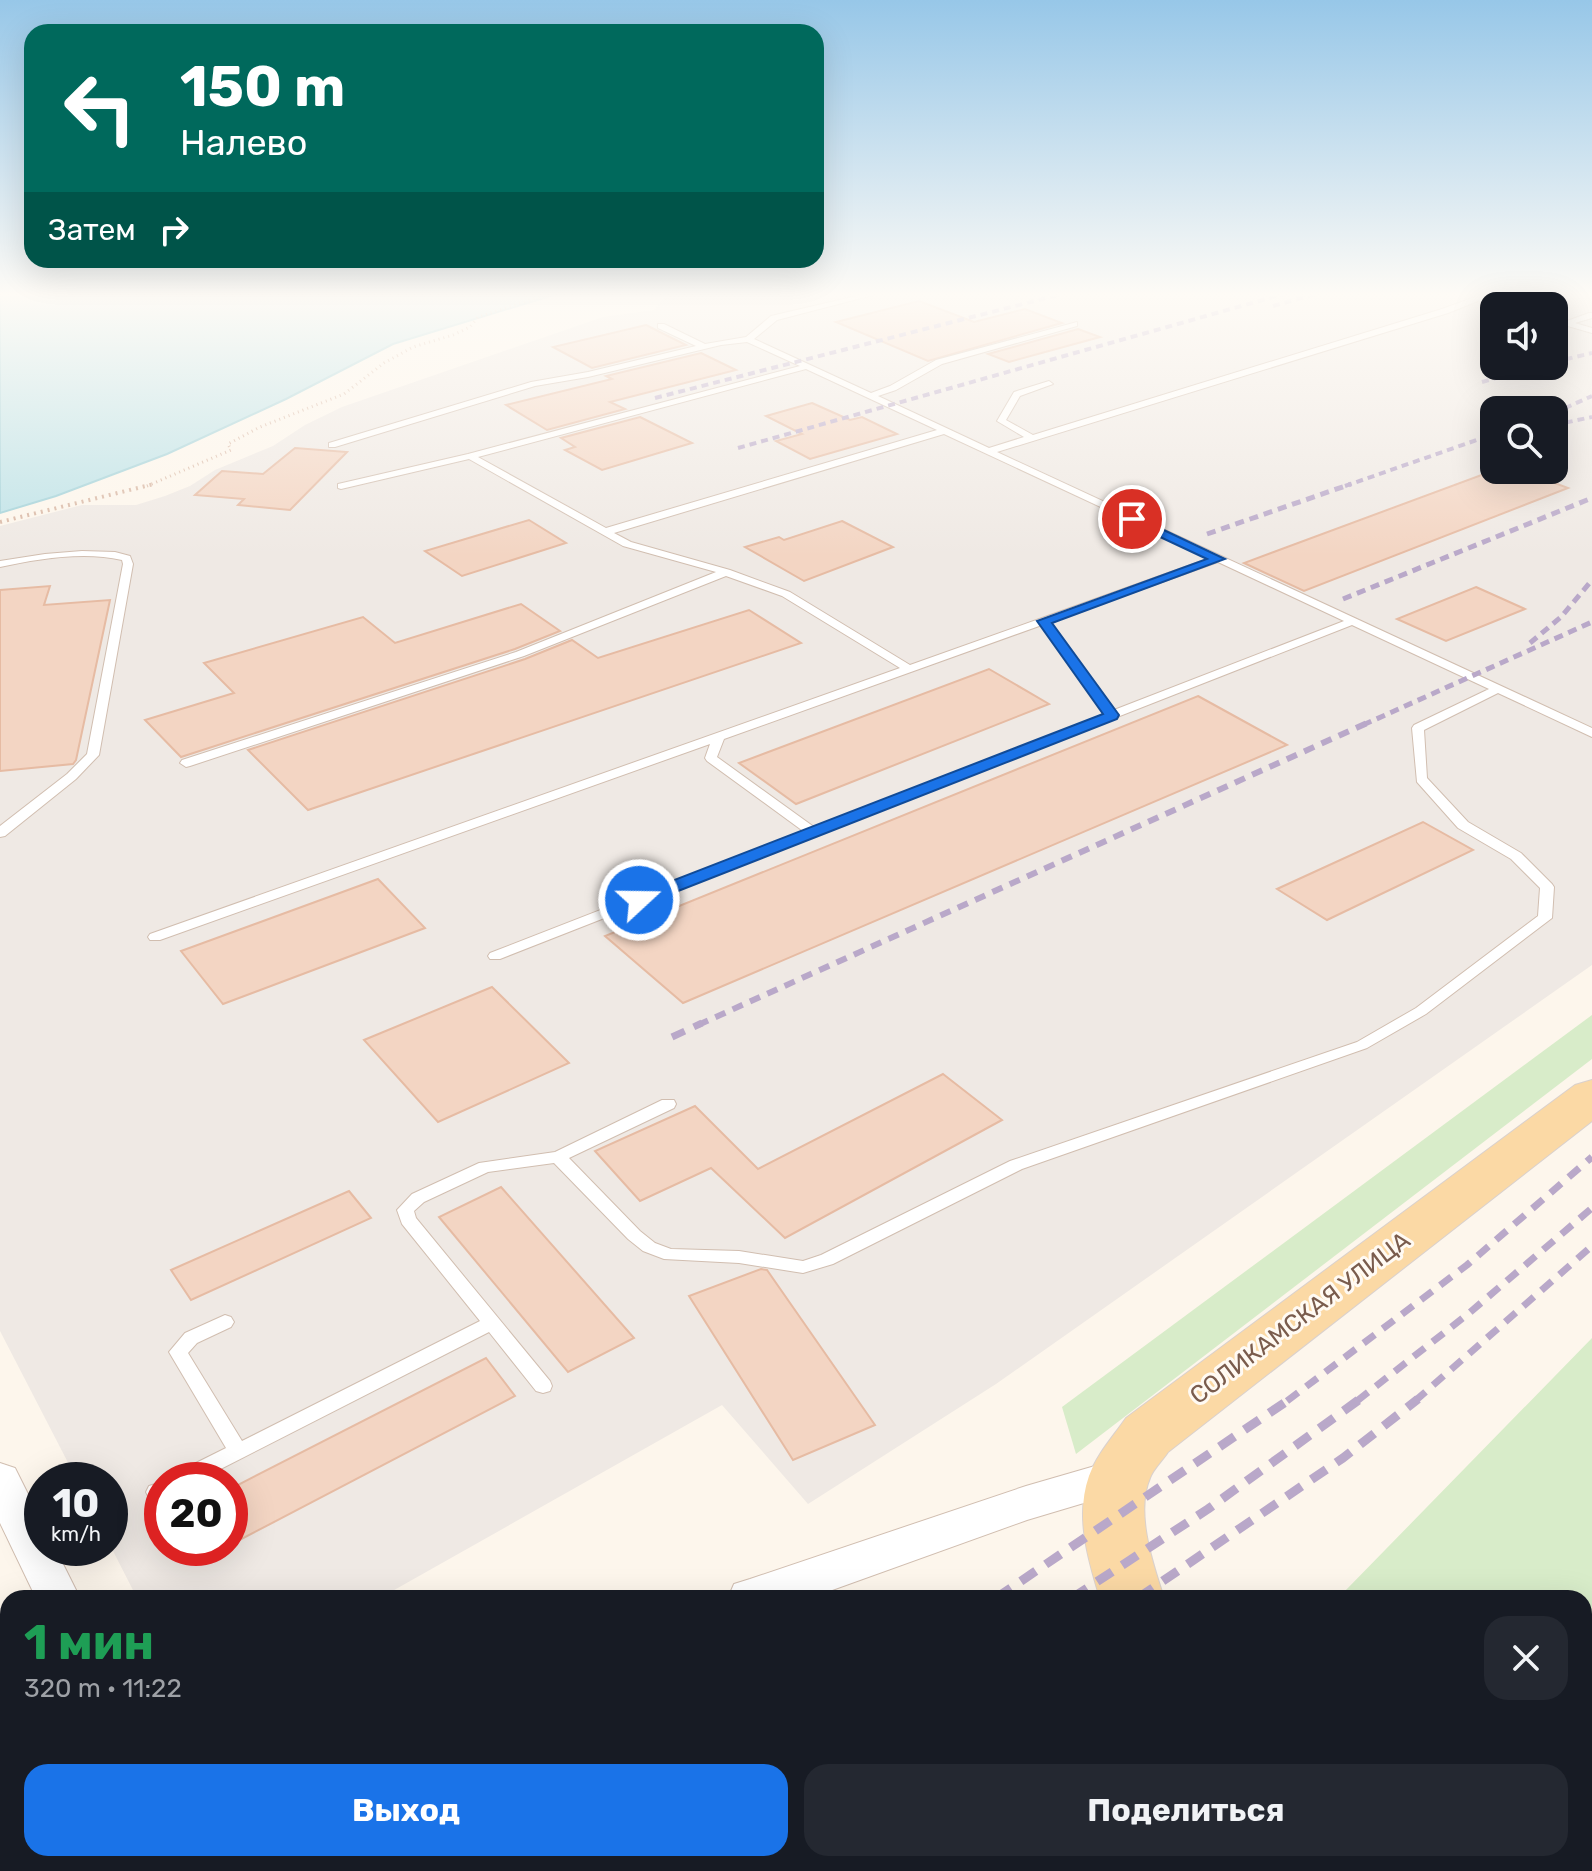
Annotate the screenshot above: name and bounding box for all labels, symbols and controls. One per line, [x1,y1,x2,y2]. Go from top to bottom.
text: 150 m [180,54,345,120]
icon: left [48,56,152,160]
text: Налево [180,121,307,164]
icon: right [152,208,196,252]
text: Затем [48,212,136,248]
map controls [1480,292,1568,484]
button: sound [1480,292,1568,380]
button: search [1480,396,1568,484]
pin [1098,485,1166,553]
icon: arrive [1110,497,1154,541]
position arrow [597,858,681,942]
street label: СОЛИКАМСКАЯ УЛИЦА [1184,1226,1416,1410]
speed limit sign: 20 [144,1462,248,1566]
text: 10 [52,1480,100,1527]
text: km/h [51,1522,101,1546]
text: 1 мин [24,1614,154,1671]
button: close [1484,1616,1568,1700]
text: 320 m · 11:22 [24,1673,182,1704]
button: Выход [24,1764,788,1856]
button: Поделиться [804,1764,1568,1856]

